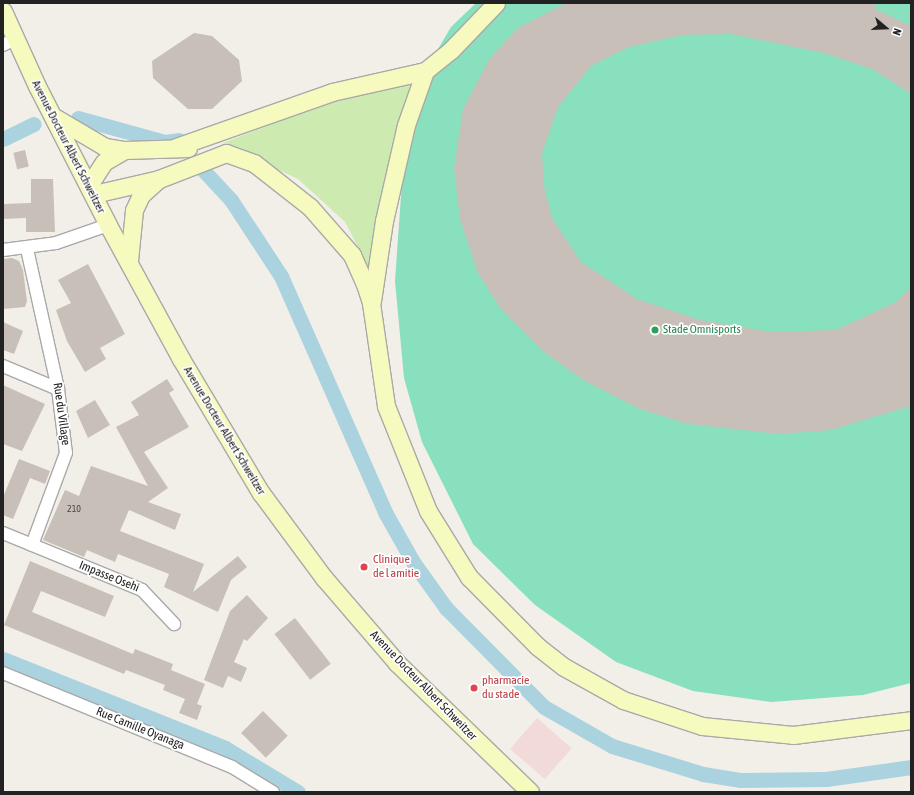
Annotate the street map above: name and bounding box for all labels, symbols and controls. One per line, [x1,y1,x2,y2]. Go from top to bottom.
north arrow [866,8,906,48]
text: N [891,27,904,37]
street label: Avenue Docteur Albert Schweitzer [28,78,108,216]
place label: Stade Omnisports [663,323,741,337]
marker: Stade Omnisports [650,325,660,335]
street label: Avenue Docteur Albert Schweitzer [180,364,268,498]
street label: Rue du Village [49,382,73,446]
house number: 210 [67,503,81,515]
place label: Clinique de l amitie [373,553,419,581]
street label: Impasse Osehi [77,558,141,596]
marker: Clinique de l amitie [358,561,370,573]
street label: Avenue Docteur Albert Schweitzer [367,628,479,744]
place label: pharmacie du stade [482,674,529,702]
marker: pharmacie du stade [469,683,479,693]
street label: Rue Camille Oyanaga [94,705,186,753]

